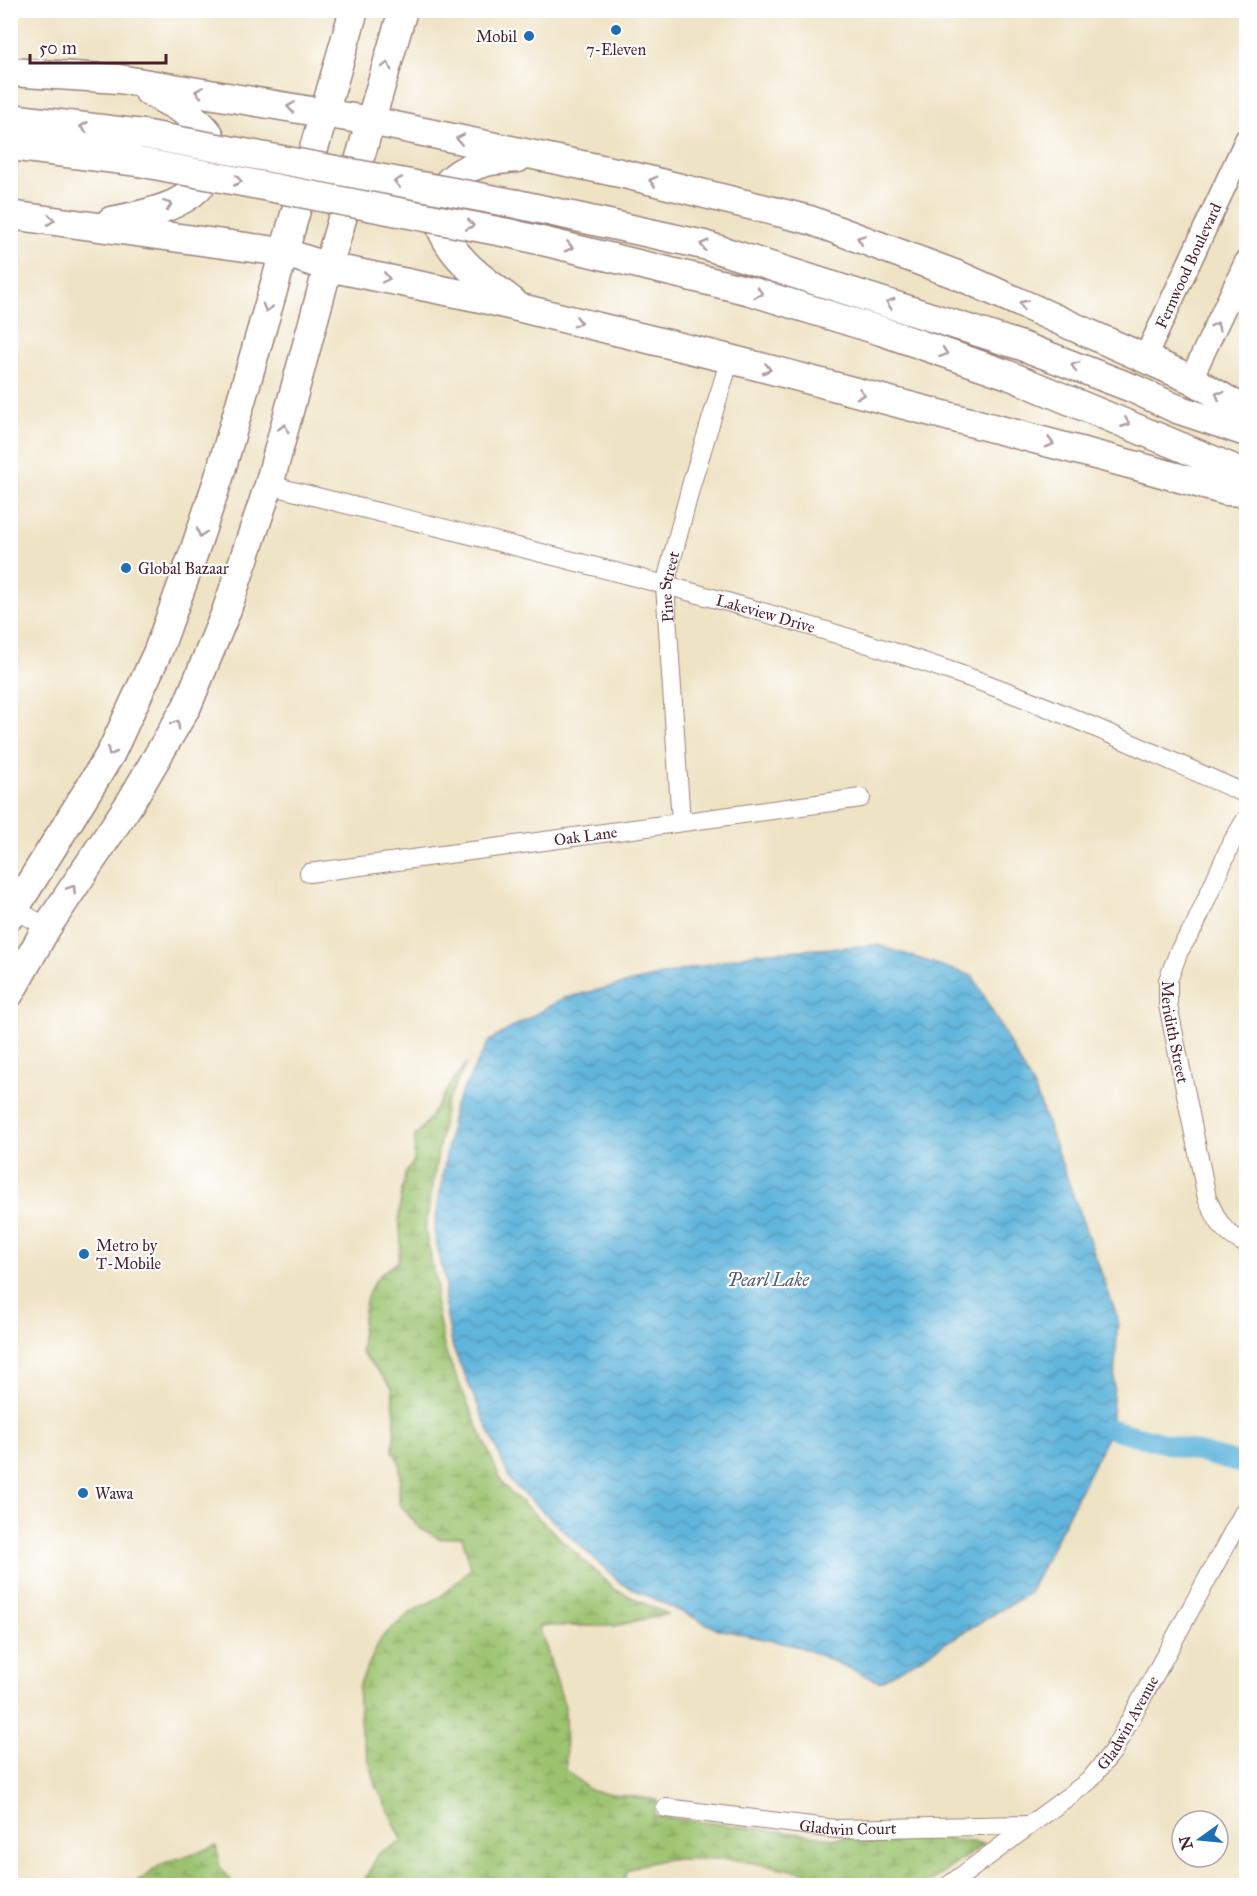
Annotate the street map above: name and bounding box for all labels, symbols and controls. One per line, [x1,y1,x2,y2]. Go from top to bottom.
marker: 7-Eleven [609,23,623,37]
scale bar [30,27,166,65]
place label: Mobil [476,27,518,46]
marker: Mobil [522,29,536,43]
text: 50 m [39,37,77,59]
place label: 7-Eleven [586,40,646,59]
one-way arrow [380,61,392,72]
one-way arrow [195,87,204,99]
one-way arrow [286,102,295,114]
one-way arrow [80,121,89,134]
one-way arrow [455,134,465,147]
one-way arrow [232,174,242,187]
one-way arrow [393,176,403,188]
one-way arrow [648,176,658,189]
one-way arrow [162,200,173,212]
street label: Fernwood Boulevard [1151,200,1226,331]
one-way arrow [47,213,56,226]
one-way arrow [465,218,475,231]
one-way arrow [856,234,867,246]
one-way arrow [564,240,574,253]
one-way arrow [699,240,710,252]
one-way arrow [380,271,390,284]
one-way arrow [753,286,764,298]
one-way arrow [885,298,896,310]
one-way arrow [1019,299,1030,311]
one-way arrow [262,302,274,313]
one-way arrow [573,314,583,327]
one-way arrow [1208,322,1220,333]
one-way arrow [939,346,949,359]
one-way arrow [1070,360,1080,373]
one-way arrow [762,362,772,374]
one-way arrow [856,386,866,399]
one-way arrow [1215,391,1225,402]
one-way arrow [1120,416,1131,428]
one-way arrow [277,424,289,434]
one-way arrow [1045,436,1055,449]
one-way arrow [195,527,208,538]
street label: Pine Street [656,549,684,623]
place label: Global Bazaar [138,559,229,578]
marker: Global Bazaar [119,561,133,575]
street label: Lakeview Drive [714,590,818,637]
one-way arrow [169,720,181,730]
one-way arrow [107,746,118,756]
street label: Oak Lane [553,822,619,850]
one-way arrow [65,884,76,895]
street label: Meridith Street [1158,981,1193,1085]
place label: Metro by T-Mobile [96,1236,161,1273]
marker: Metro by T-Mobile [77,1247,91,1261]
water label: Pearl Lake [727,1269,810,1291]
place label: Wawa [95,1484,134,1503]
marker: Wawa [76,1486,90,1500]
street label: Gladwin Avenue [1093,1672,1163,1774]
north arrow [1170,1809,1230,1869]
street label: Gladwin Court [798,1816,897,1840]
text: N [1175,1833,1197,1852]

